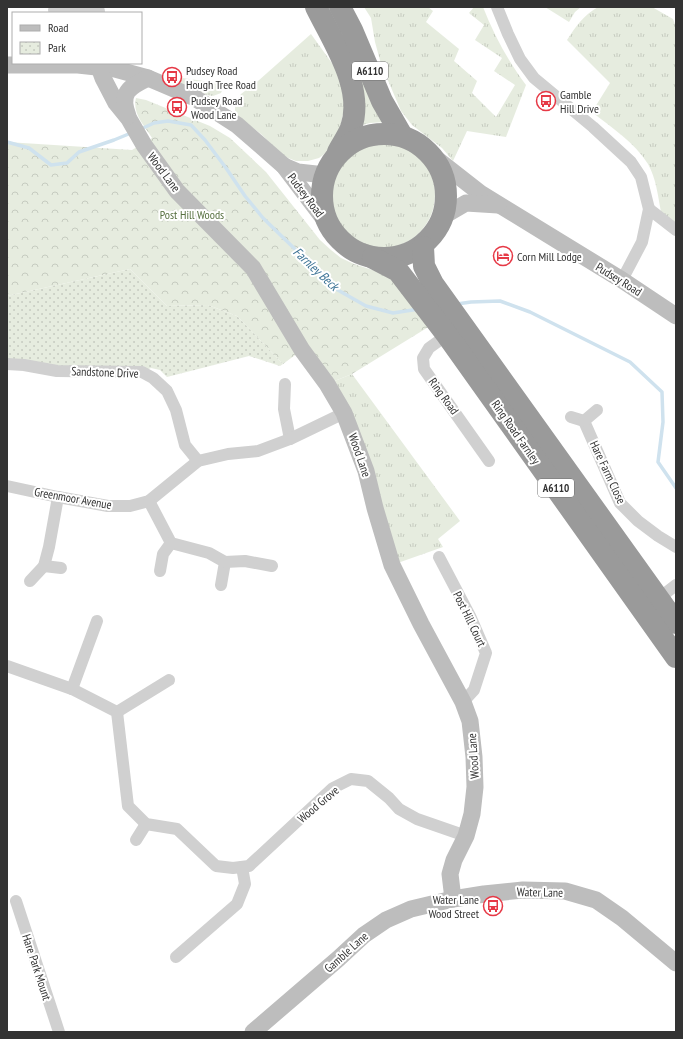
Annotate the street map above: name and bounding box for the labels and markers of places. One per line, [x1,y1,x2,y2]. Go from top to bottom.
place label: Pudsey Road Hough Tree Road [186,63,256,92]
bus stop icon: Pudsey Road Hough Tree Road [161,66,183,88]
place label: Gamble Hill Drive [560,87,599,116]
bus stop icon: Gamble Hill Drive [535,90,557,112]
place label: Pudsey Road Wood Lane [191,93,242,122]
bus stop icon: Pudsey Road Wood Lane [166,96,188,118]
hotel icon: Corn Mill Lodge [492,245,514,267]
place label: Corn Mill Lodge [517,249,582,264]
place label: Water Lane Wood Street [428,892,480,921]
bus stop icon: Water Lane Wood Street [482,895,504,917]

